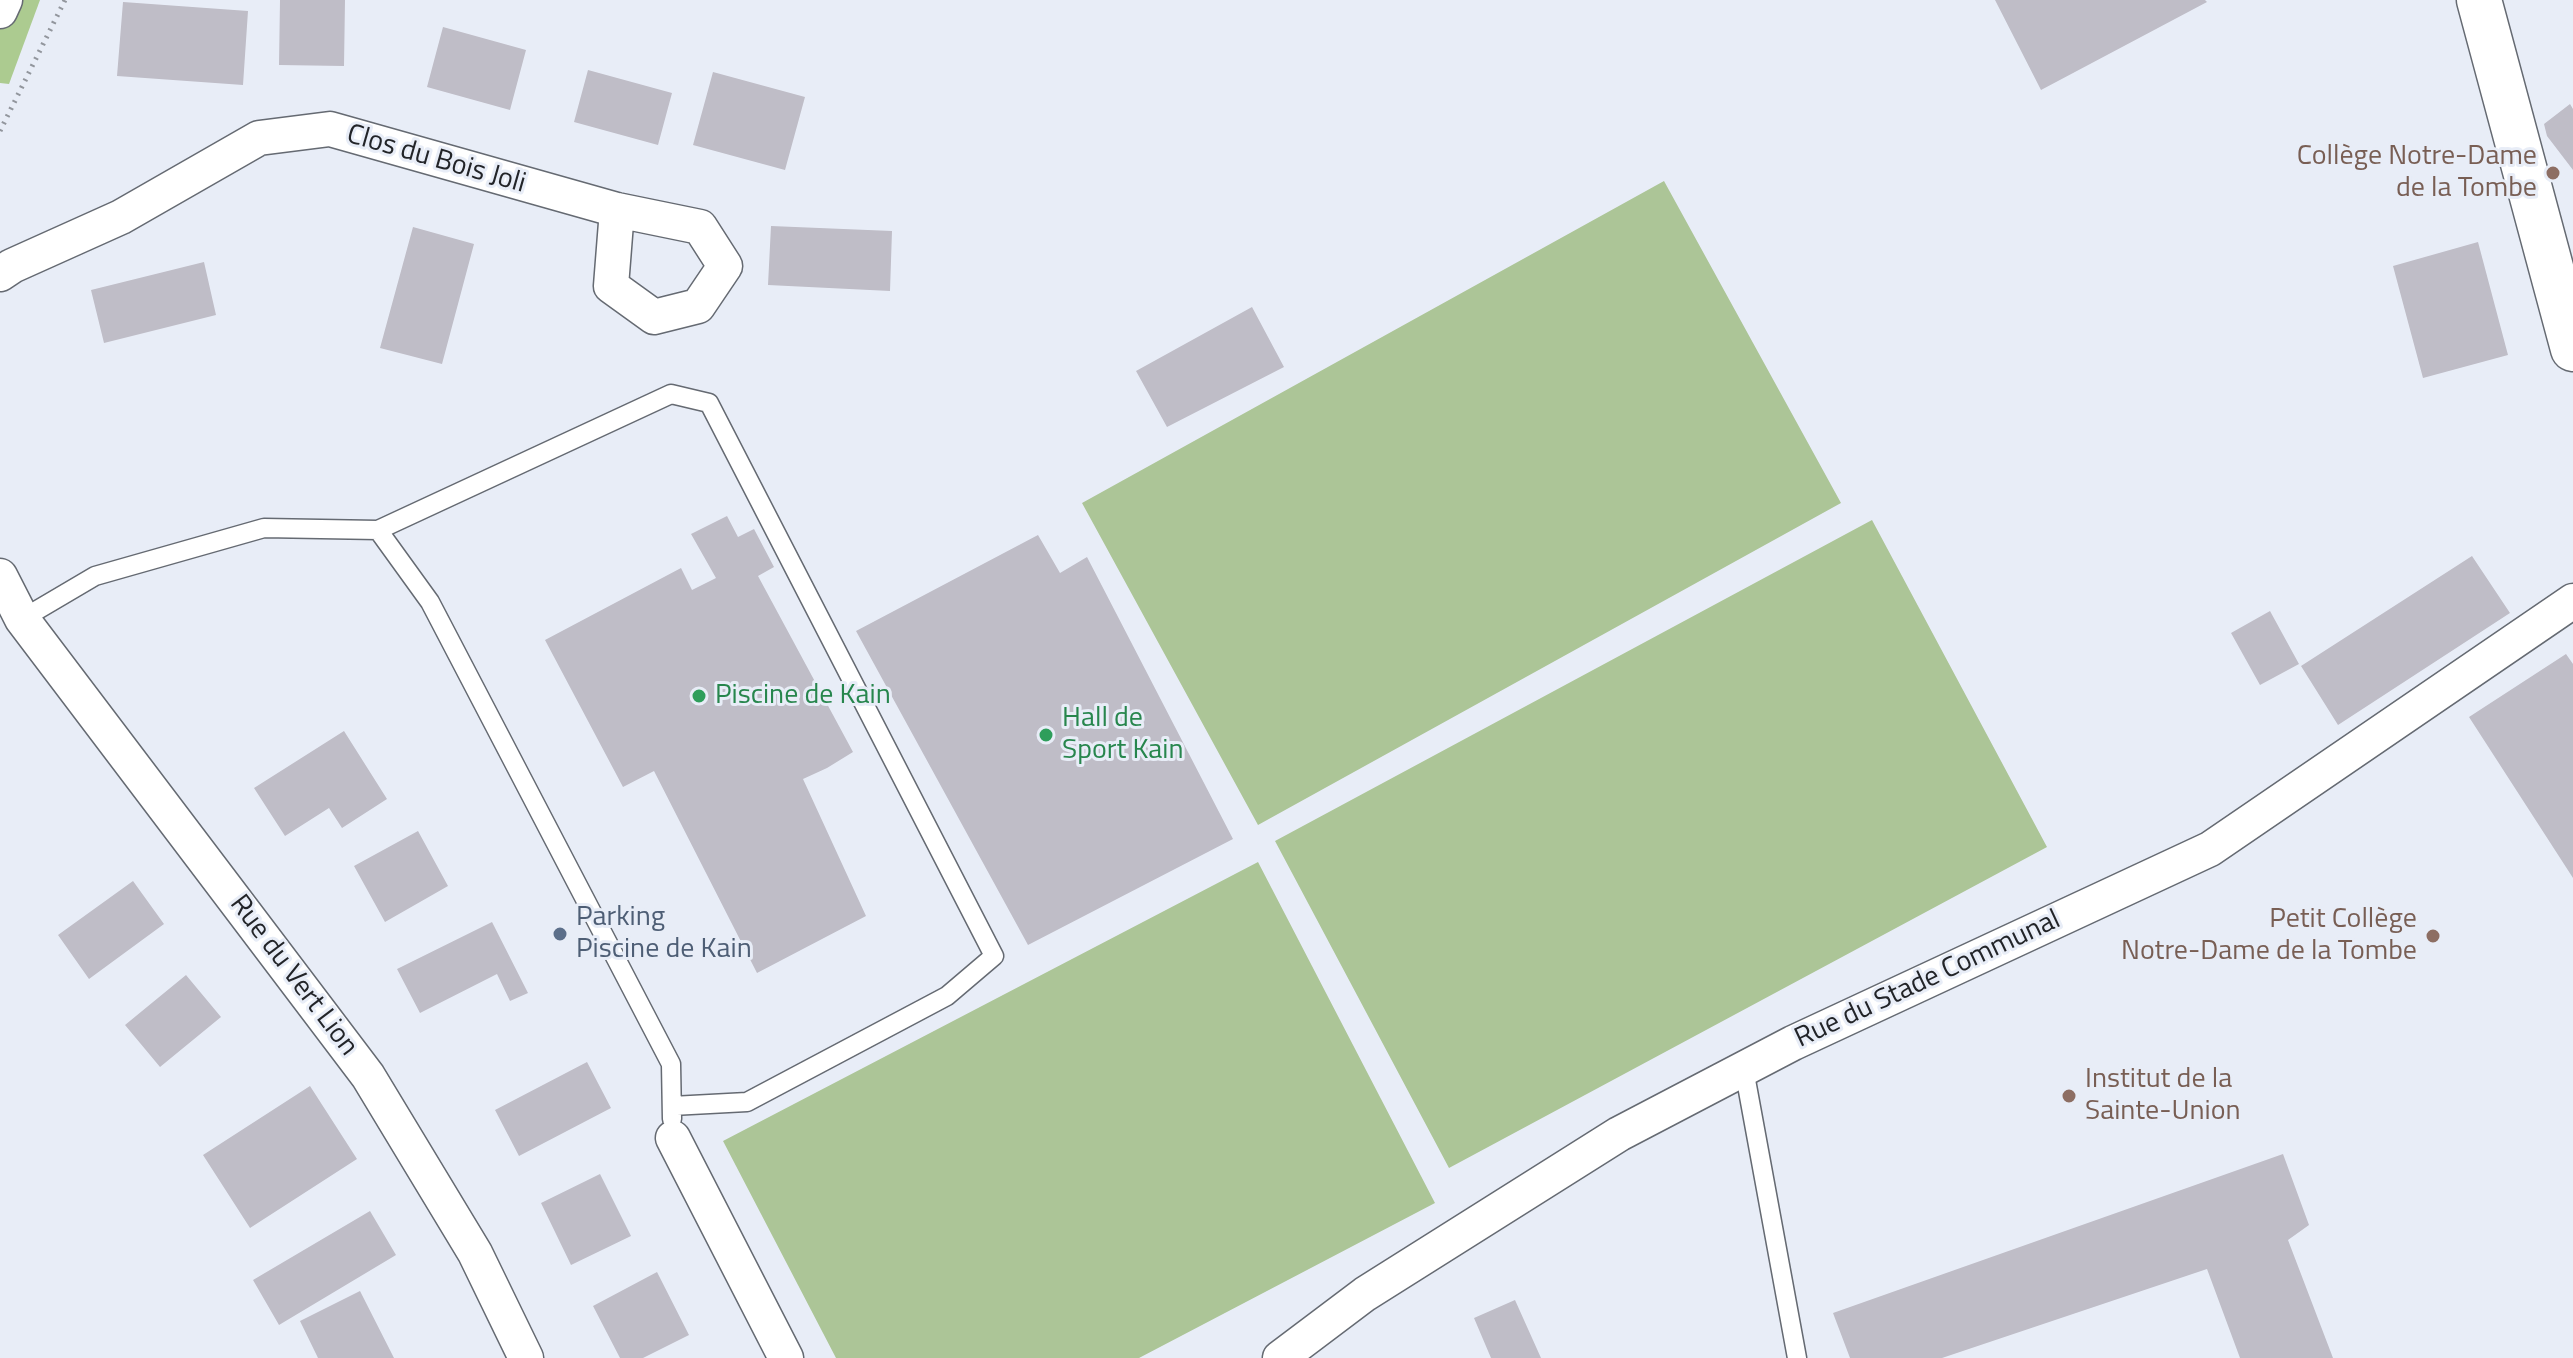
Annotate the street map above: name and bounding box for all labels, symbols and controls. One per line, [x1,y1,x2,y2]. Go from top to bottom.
street label: Clos du Bois Joli [343,118,529,202]
place label: Collège Notre-Dame de la Tombe [2297,140,2537,206]
marker: Collège Notre-Dame de la Tombe [2544,164,2562,182]
place label: Piscine de Kain [715,679,891,713]
marker: Piscine de Kain [690,687,708,705]
place label: Hall de Sport Kain [1062,702,1184,768]
marker: Hall de Sport Kain [1037,726,1055,744]
street label: Rue du Vert Lion [222,889,364,1063]
place label: Parking Piscine de Kain [576,901,752,967]
place label: Petit Collège Notre-Dame de la Tombe [2121,903,2417,969]
street label: Rue du Stade Communal [1790,904,2066,1056]
marker: Parking Piscine de Kain [551,925,569,943]
marker: Petit Collège Notre-Dame de la Tombe [2424,927,2442,945]
place label: Institut de la Sainte-Union [2085,1063,2241,1129]
marker: Institut de la Sainte-Union [2060,1087,2078,1105]

